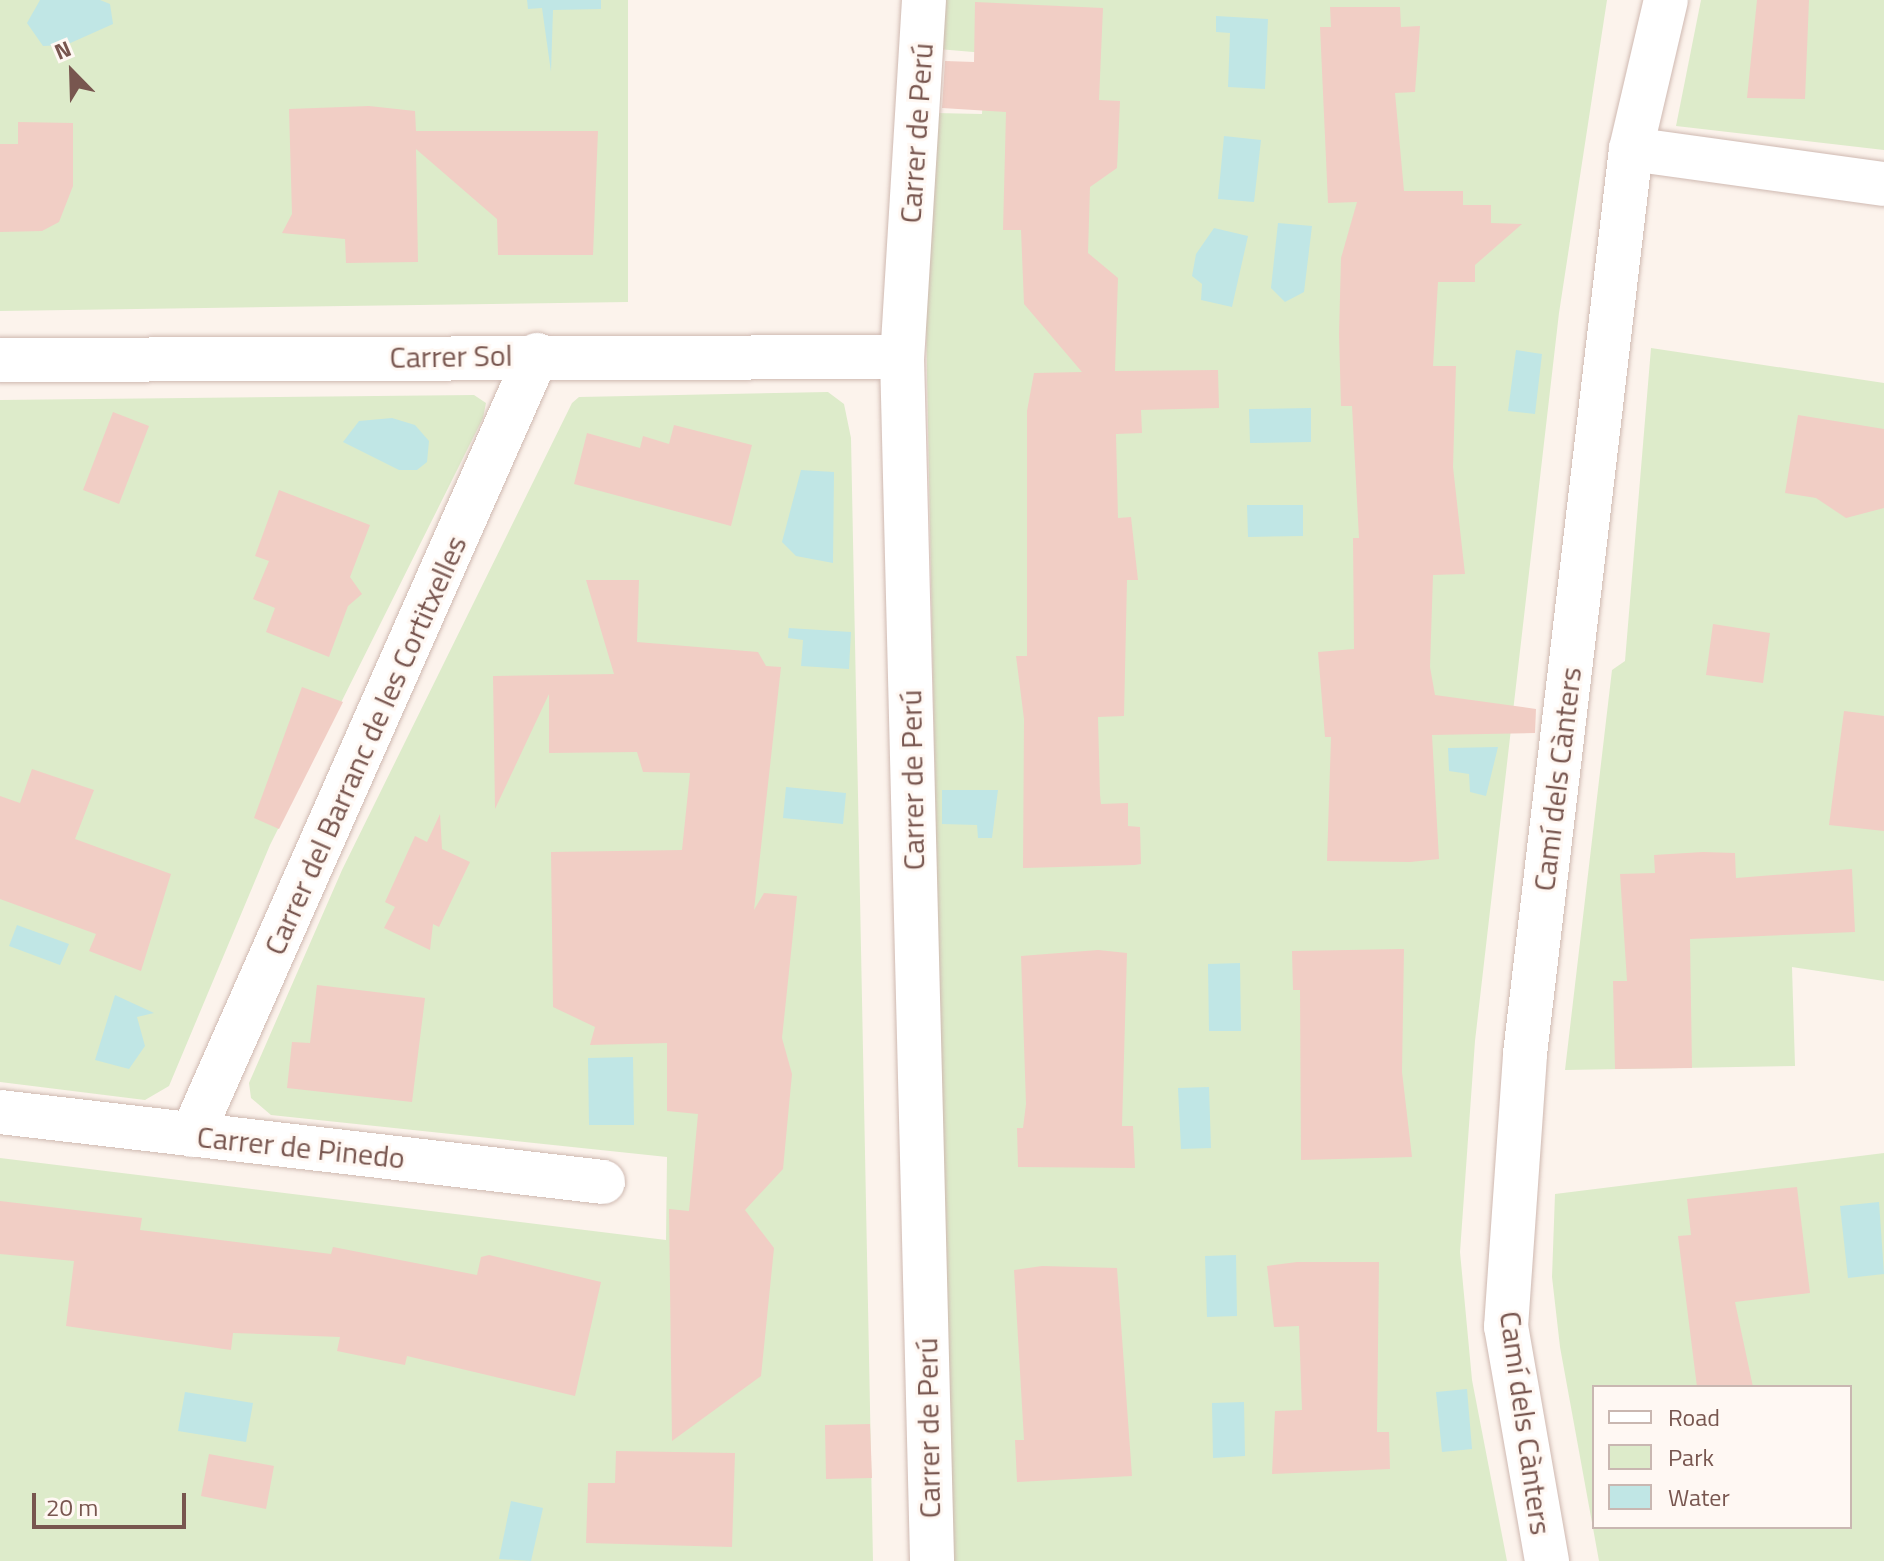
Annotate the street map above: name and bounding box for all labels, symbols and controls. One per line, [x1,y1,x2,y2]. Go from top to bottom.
text: N [49,31,76,69]
north arrow [32,32,112,112]
street label: Carrer de Perú [892,42,940,224]
street label: Carrer Sol [389,337,513,375]
street label: Carrer del Barranc de les Cortitxelles [256,530,474,960]
street label: Camí dels Cànters [1525,665,1589,893]
street label: Carrer de Perú [892,689,932,871]
street label: Carrer de Pinedo [195,1118,407,1176]
street label: Camí dels Cànters [1492,1309,1560,1537]
street label: Carrer de Perú [908,1337,948,1519]
legend [1592,1385,1852,1529]
text: Road [1668,1399,1720,1435]
text: Park [1668,1439,1714,1475]
scale bar [36,1477,190,1527]
text: Water [1668,1479,1730,1515]
text: 20 m [46,1489,98,1525]

